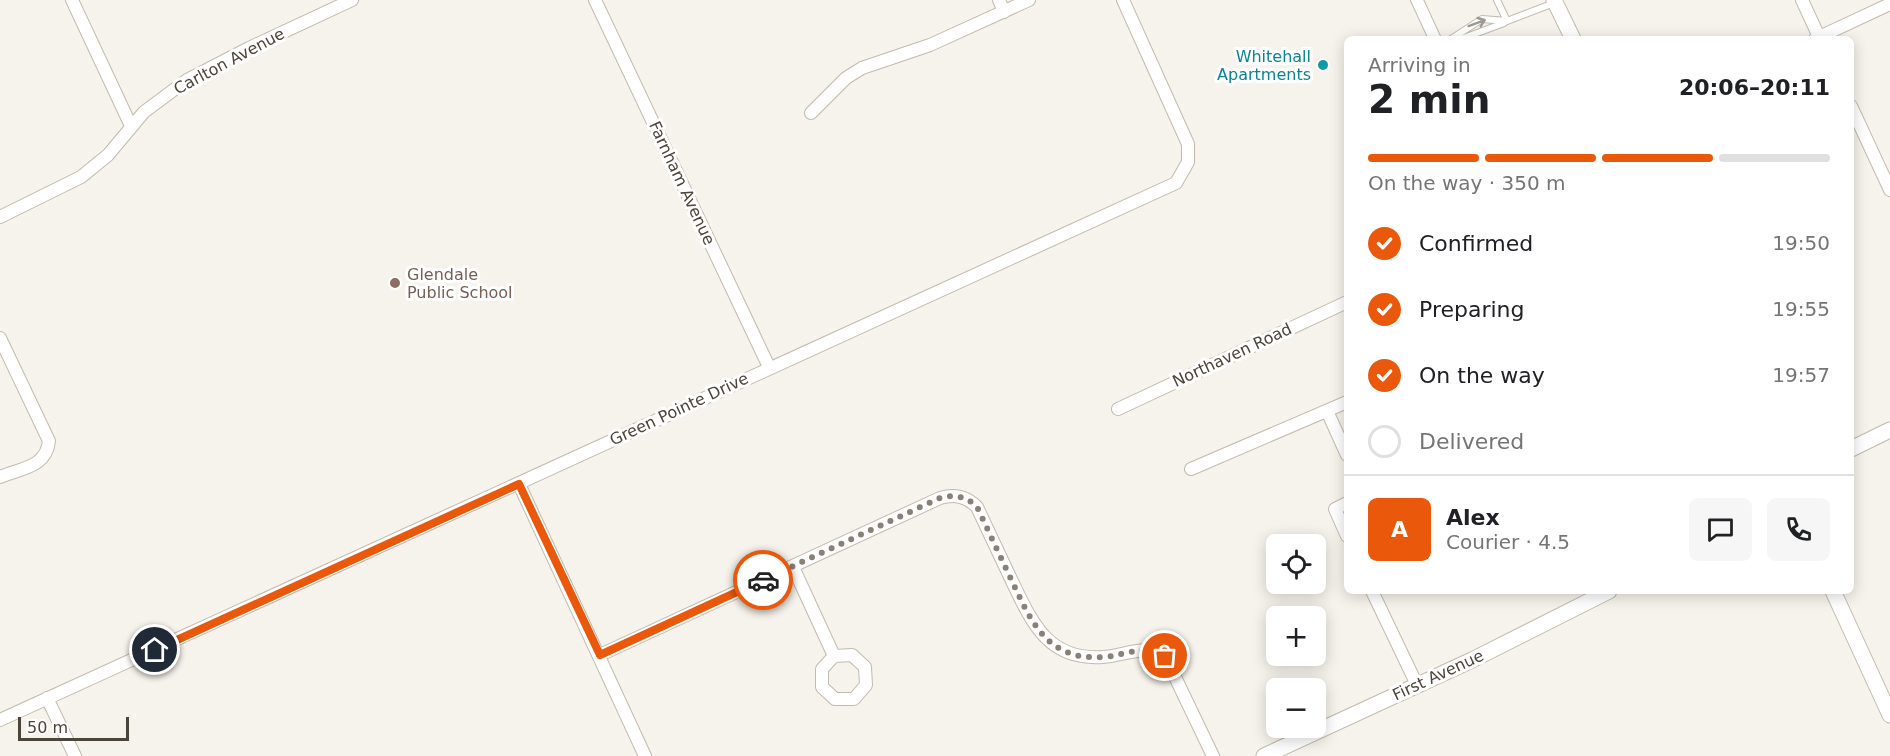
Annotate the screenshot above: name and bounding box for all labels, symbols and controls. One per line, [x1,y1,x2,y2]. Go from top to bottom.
one-way arrow [1467,17,1485,28]
street label: Carlton Avenue [170,24,288,98]
place label: Whitehall Apartments [1217,47,1311,84]
text: Arriving in [1368,53,1471,77]
marker: Whitehall Apartments [1316,58,1330,72]
text: 20:06–20:11 [1679,75,1830,100]
text: 2 min [1368,77,1490,122]
street label: Farnham Avenue [645,118,719,248]
text: On the way · 350 m [1368,171,1566,195]
icon: check [1368,227,1401,260]
text: Confirmed [1419,231,1533,256]
text: 19:50 [1772,231,1830,255]
place label: Glendale Public School [407,265,513,302]
marker: Glendale Public School [388,276,402,290]
icon: check [1368,293,1401,326]
text: Preparing [1419,297,1525,322]
text: 19:55 [1772,297,1830,321]
street label: Northaven Road [1169,319,1295,391]
icon: check [1368,359,1401,392]
text: On the way [1419,363,1545,388]
text: 19:57 [1772,363,1830,387]
street label: Green Pointe Drive [607,369,751,449]
text: Delivered [1419,429,1524,454]
button: chat [1689,498,1752,561]
button: phone [1767,498,1830,561]
text: Alex [1446,505,1500,530]
text: A [1391,517,1408,542]
text: Courier · 4.5 [1446,530,1570,554]
map controls [1266,534,1326,738]
button: locate [1266,534,1326,594]
courier [733,550,793,610]
icon: car [747,564,780,597]
button: + [1266,606,1326,666]
pin [129,624,180,675]
pin [1139,630,1190,681]
icon: home [138,633,171,666]
icon: bag [1148,639,1181,672]
street label: First Avenue [1389,646,1487,704]
button: − [1266,678,1326,738]
scale bar [18,714,129,742]
text: 50 m [27,718,68,737]

